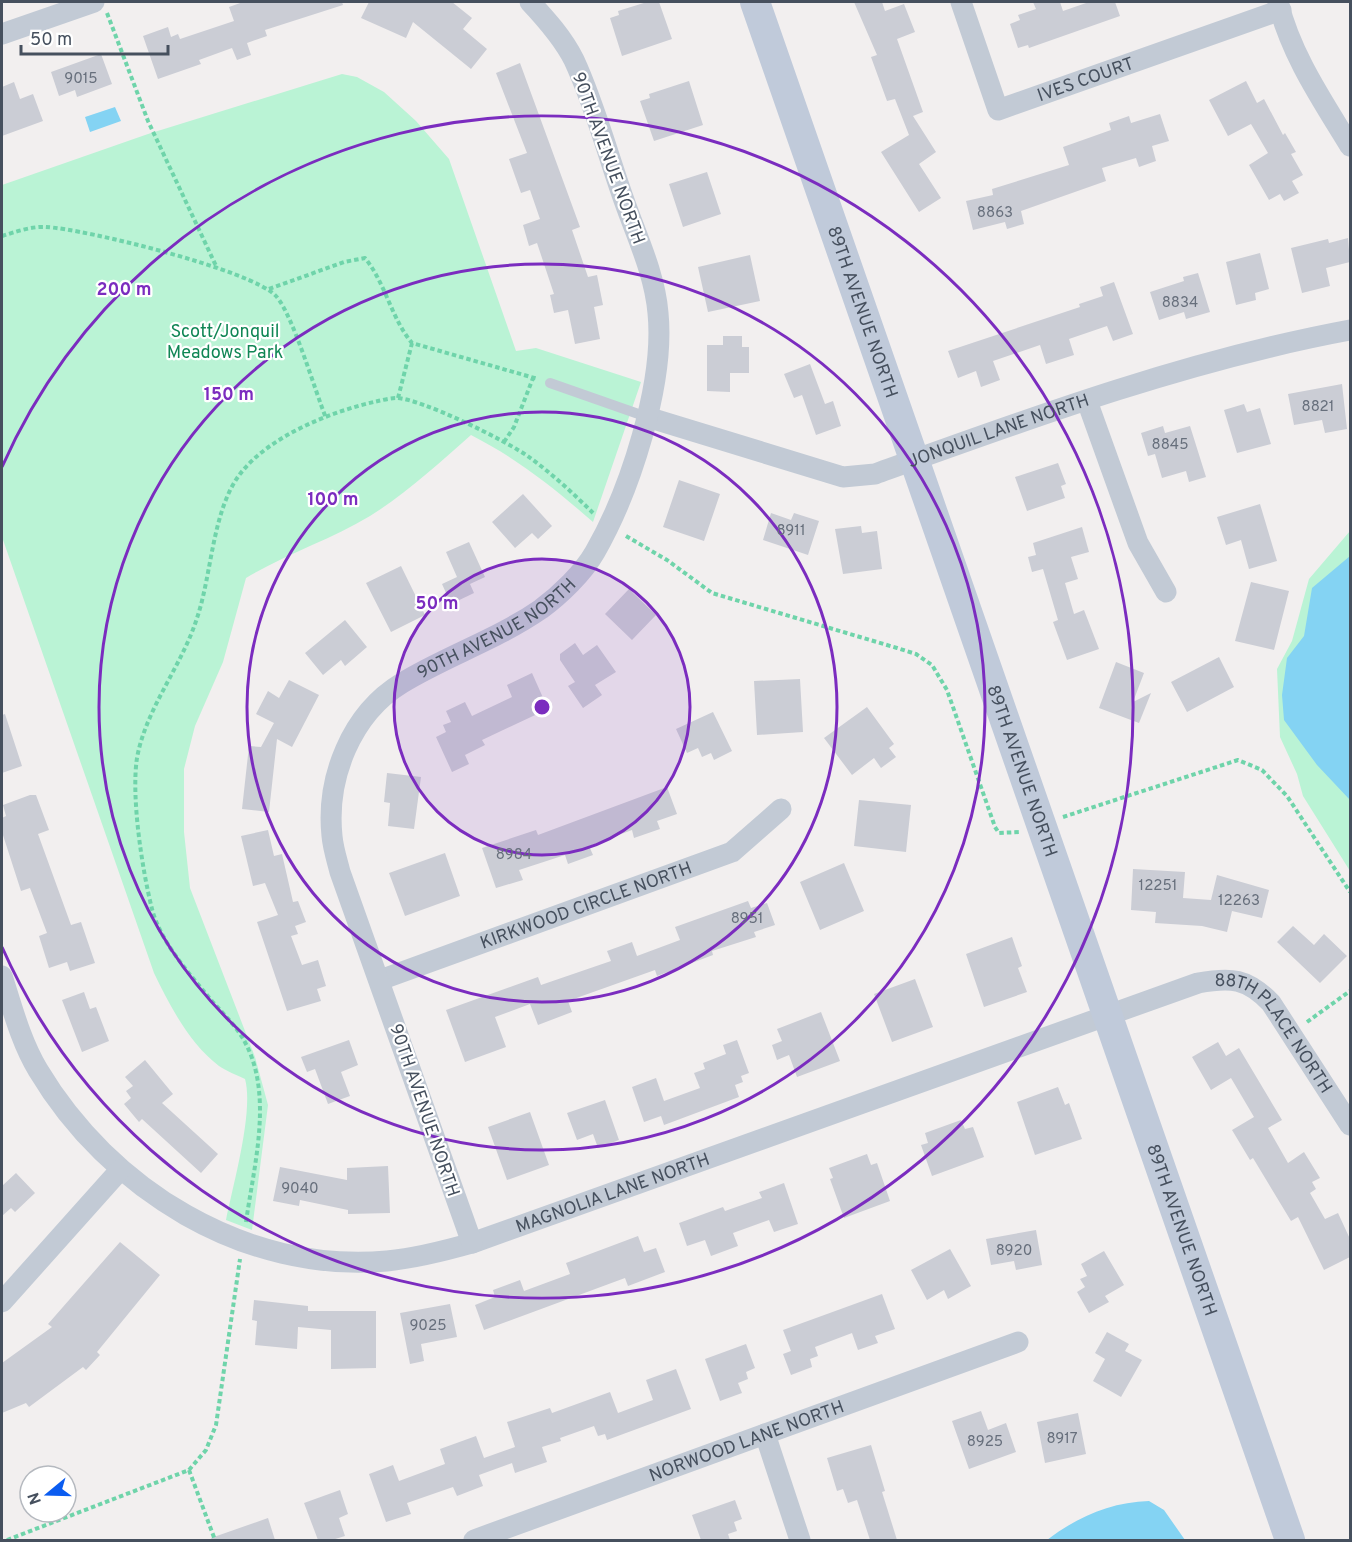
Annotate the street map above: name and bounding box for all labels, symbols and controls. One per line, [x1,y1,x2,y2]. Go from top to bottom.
scale bar [21,18,168,56]
text: 50 m [30,29,72,52]
street label: IVES COURT [1035,53,1138,108]
street label: 90TH AVENUE NORTH [566,69,649,248]
house number: 9015 [64,70,98,89]
house number: 8863 [977,204,1013,223]
street label: 89TH AVENUE NORTH [821,223,902,401]
text: 200 m [96,279,152,302]
house number: 8834 [1162,294,1198,313]
park label: Scott/Jonquil Meadows Park [167,321,283,365]
text: 150 m [204,384,254,407]
street label: JONQUIL LANE NORTH [905,390,1092,474]
house number: 8821 [1302,398,1334,417]
house number: 8845 [1152,436,1188,455]
text: 100 m [307,489,359,512]
house number: 8911 [776,522,806,541]
street label: 90TH AVENUE NORTH [413,574,582,685]
text: 50 m [415,593,459,616]
street label: 89TH AVENUE NORTH [980,682,1062,860]
centre of rings [532,697,552,717]
house number: 8984 [496,846,532,865]
street label: KIRKWOOD CIRCLE NORTH [477,858,695,956]
house number: 12251 [1139,877,1177,896]
house number: 12263 [1218,892,1260,911]
house number: 8951 [731,910,763,929]
street label: 88TH PLACE NORTH [1214,970,1337,1098]
street label: 90TH AVENUE NORTH [383,1021,464,1200]
street label: 89TH AVENUE NORTH [1140,1141,1221,1319]
street label: MAGNOLIA LANE NORTH [513,1149,713,1239]
house number: 9040 [281,1180,319,1199]
house number: 8920 [996,1242,1032,1261]
house number: 9025 [410,1317,446,1336]
street label: NORWOOD LANE NORTH [646,1396,848,1488]
house number: 8917 [1046,1430,1078,1449]
house number: 8925 [967,1433,1003,1452]
north arrow [18,1464,78,1524]
text: N [24,1490,47,1507]

